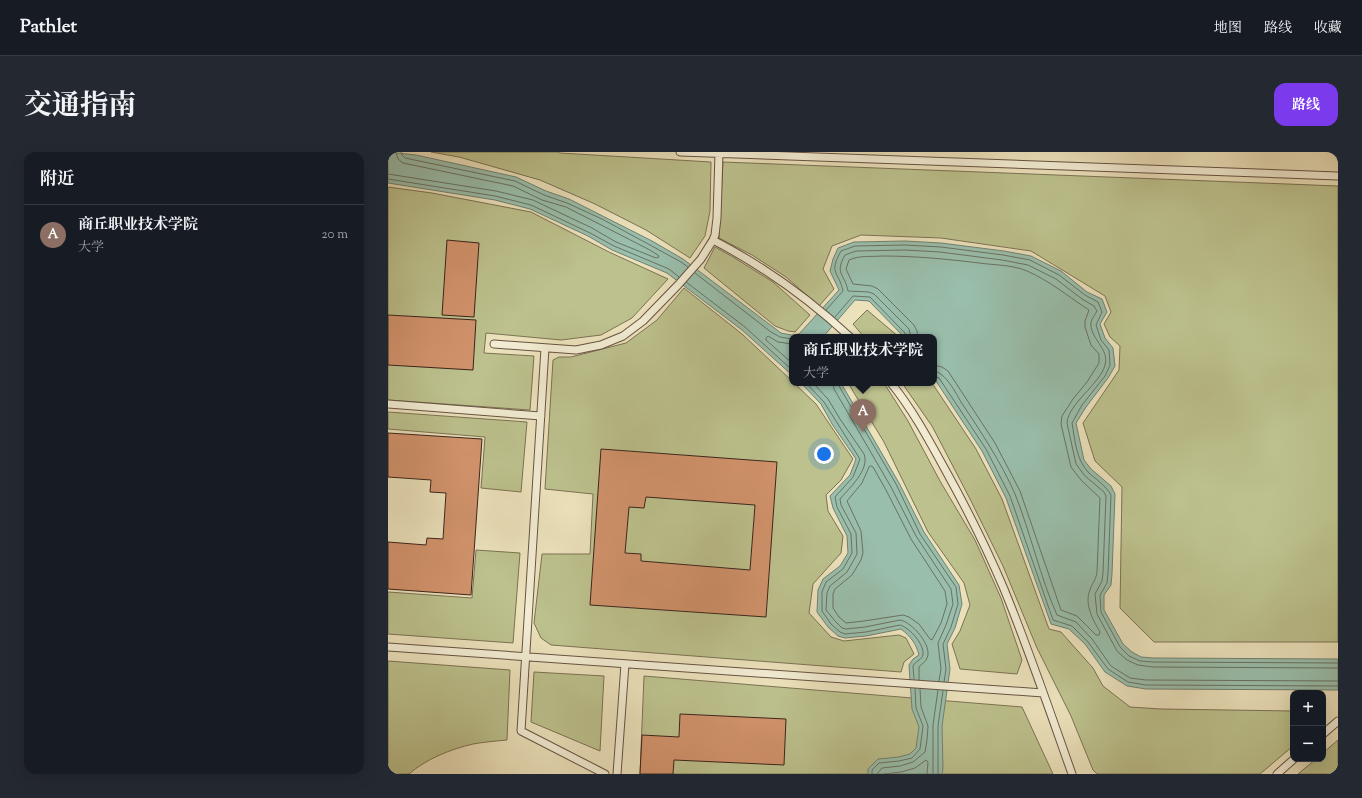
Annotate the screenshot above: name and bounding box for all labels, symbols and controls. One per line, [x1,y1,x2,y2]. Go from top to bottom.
text: Pathlet [20,14,77,41]
text: 地图 [1214,19,1242,39]
text: 路线 [1264,19,1292,39]
text: 收藏 [1314,19,1342,39]
button: 路线 [1274,83,1338,126]
text: 交通指南 [24,87,136,127]
text: 附近 [40,168,74,192]
text: 商丘职业技术学院 [78,215,198,236]
text: A [48,226,58,244]
text: 20 m [322,226,348,244]
text: 大学 [78,239,104,257]
popup [789,334,937,386]
text: 商丘职业技术学院 [803,341,923,362]
text: 大学 [803,365,829,383]
pin: A [850,399,876,432]
your location [814,444,834,464]
map controls [1290,690,1326,762]
button: + [1290,690,1326,726]
button: − [1290,726,1326,762]

